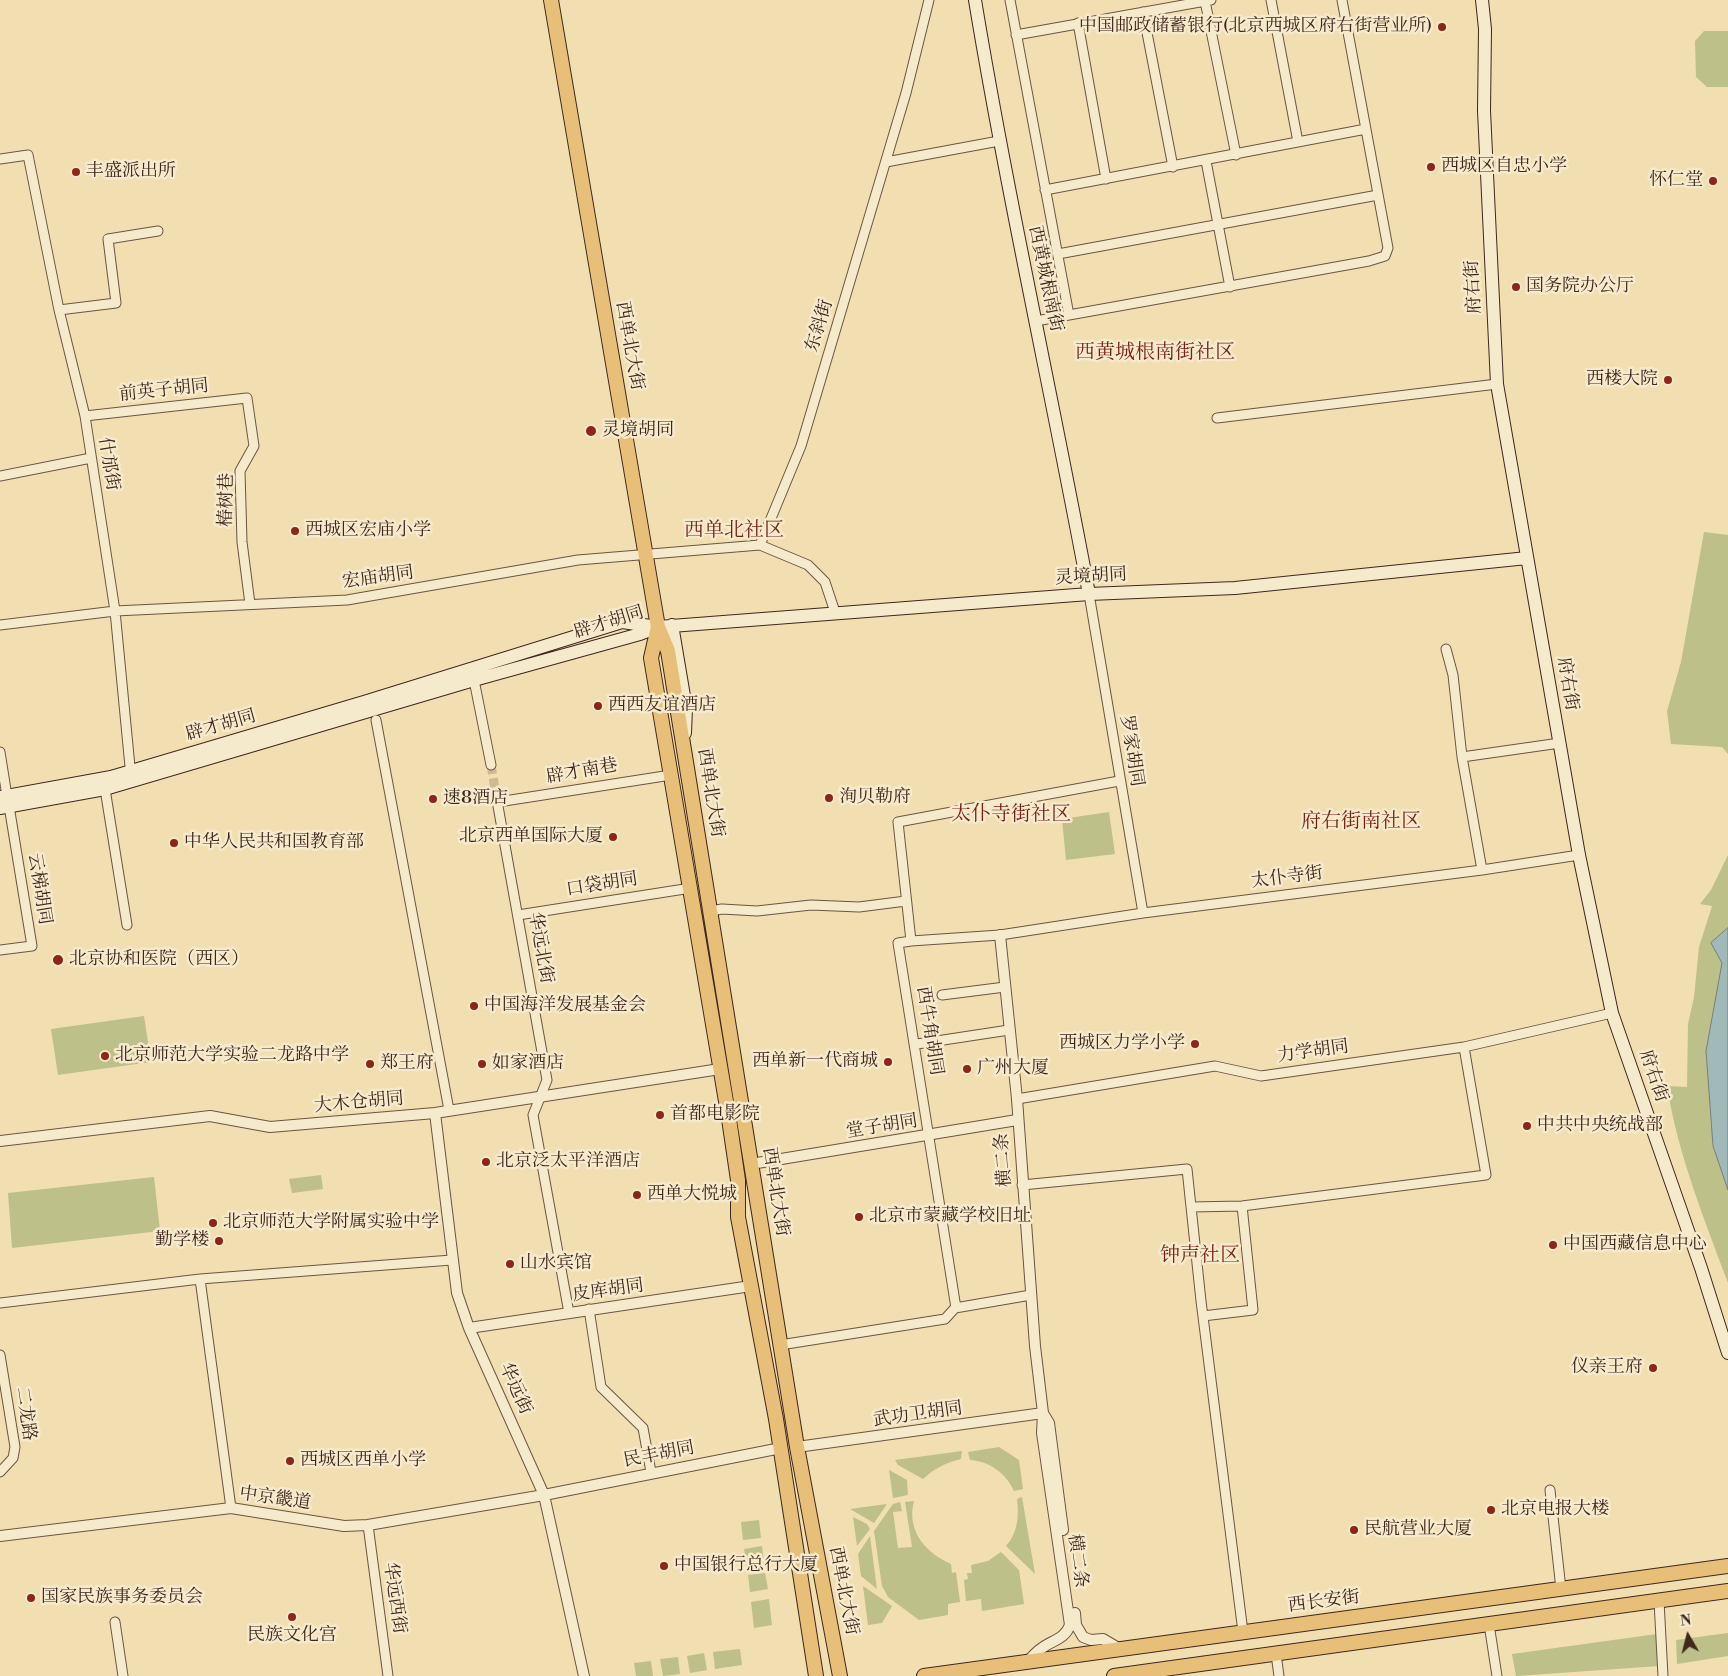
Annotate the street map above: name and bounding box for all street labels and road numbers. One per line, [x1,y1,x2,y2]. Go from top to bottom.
street label: 西黄城根南街 [1023,224,1067,334]
street label: 府右街 [1462,259,1486,315]
street label: 东斜街 [802,297,838,355]
street label: 西单北大街 [611,300,647,392]
street label: 前英子胡同 [118,376,210,406]
street label: 什邡街 [93,436,123,492]
street label: 椿树巷 [216,473,238,527]
street label: 宏庙胡同 [341,562,415,594]
street label: 灵境胡同 [1054,564,1128,590]
street label: 辟才胡同 [571,602,647,644]
street label: 府右街 [1552,656,1582,712]
street label: 辟才胡同 [183,706,259,746]
street label: 罗家胡同 [1115,714,1147,788]
street label: 西单北大街 [692,747,728,839]
street label: 辟才南巷 [545,755,619,789]
street label: 云梯胡同 [23,852,55,926]
street label: 太仆寺街 [1250,863,1324,893]
street label: 口袋胡同 [565,869,639,901]
street label: 华远北街 [523,911,557,985]
street label: 西牛角胡同 [911,985,947,1077]
street label: 力学胡同 [1276,1036,1350,1068]
street label: 府右街 [1634,1047,1672,1105]
street label: 大木仓胡同 [313,1088,405,1118]
street label: 堂子胡同 [845,1111,919,1143]
street label: 横二条 [991,1132,1017,1188]
street label: 西单北大街 [757,1146,793,1238]
street label: 皮库胡同 [571,1275,645,1307]
street label: 华远街 [494,1360,536,1418]
street label: 二龙路 [11,1386,39,1442]
street label: 武功卫胡同 [872,1398,964,1432]
street label: 民丰胡同 [622,1438,696,1472]
street label: 中京畿道 [238,1483,312,1515]
street label: 横二条 [1063,1533,1091,1589]
street label: 西单北大街 [824,1545,862,1637]
street label: 华远西街 [378,1561,410,1635]
street label: 西长安街 [1287,1587,1361,1617]

